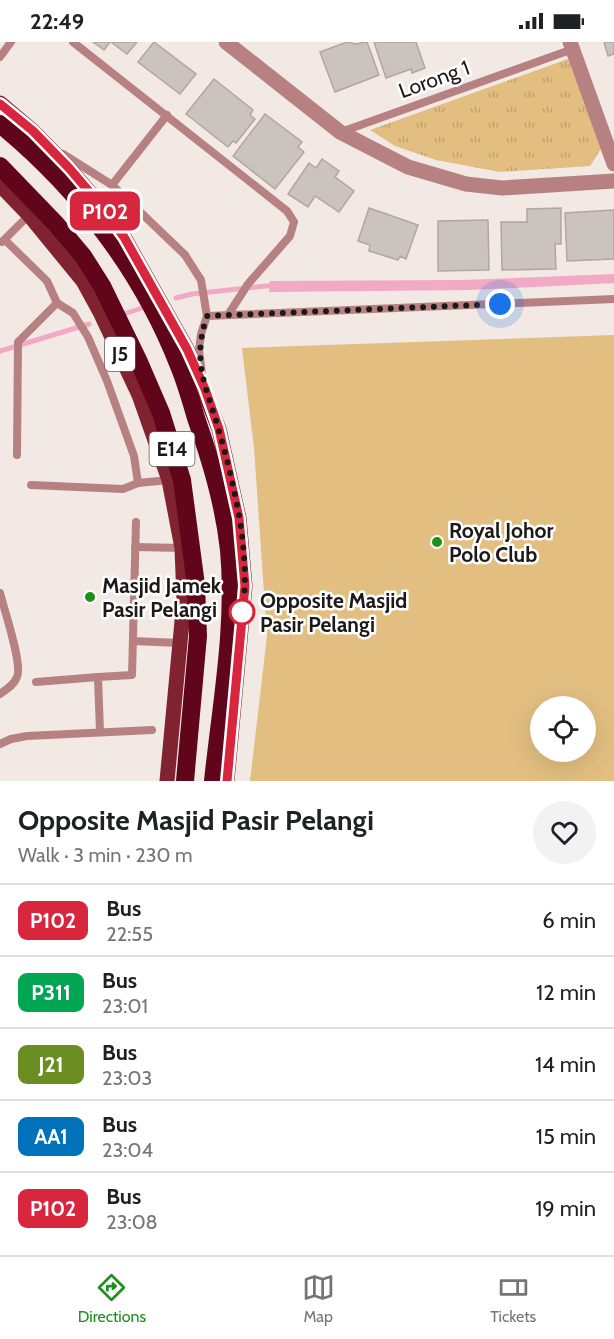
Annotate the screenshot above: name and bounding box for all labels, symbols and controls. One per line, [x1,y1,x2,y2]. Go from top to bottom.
text: 22:49 [30,8,84,35]
street label: Lorong 1 [395,55,473,103]
line badge: P102 [63,192,147,230]
text: P102 [82,199,128,224]
your location [485,289,515,319]
road number: J5 [105,337,135,371]
road number: E14 [150,432,195,466]
place label: Royal Johor Polo Club [449,518,553,567]
marker: Royal Johor Polo Club [430,535,444,549]
place label: Masjid Jamek Pasir Pelangi [102,573,222,622]
place label: Opposite Masjid Pasir Pelangi [260,588,407,637]
marker: Masjid Jamek Pasir Pelangi [83,590,97,604]
marker: Opposite Masjid Pasir Pelangi [229,599,255,625]
map controls [530,696,596,762]
button: locate [530,696,596,762]
button: heart [533,801,596,864]
text: Opposite Masjid Pasir Pelangi [18,803,374,837]
text: Walk · 3 min · 230 m [18,843,193,867]
text: Bus [106,895,141,922]
text: 6 min [542,907,596,934]
text: P102 [30,908,76,933]
text: 22:55 [106,922,153,946]
text: Bus [102,967,137,994]
text: 12 min [536,979,596,1006]
text: P311 [31,980,71,1005]
text: 23:01 [102,994,148,1018]
text: Bus [102,1039,137,1066]
text: 14 min [535,1051,596,1078]
text: J21 [39,1052,63,1077]
text: 23:03 [102,1066,152,1090]
text: Bus [102,1111,137,1138]
text: 15 min [536,1123,596,1150]
text: AA1 [34,1124,68,1149]
text: 23:04 [102,1138,153,1162]
text: Bus [106,1183,141,1210]
text: 19 min [535,1195,596,1222]
text: P102 [30,1196,76,1221]
text: 23:08 [106,1210,158,1234]
tab: Directions [78,1271,146,1326]
tab: Map [302,1271,335,1326]
tab: Tickets [490,1271,536,1326]

